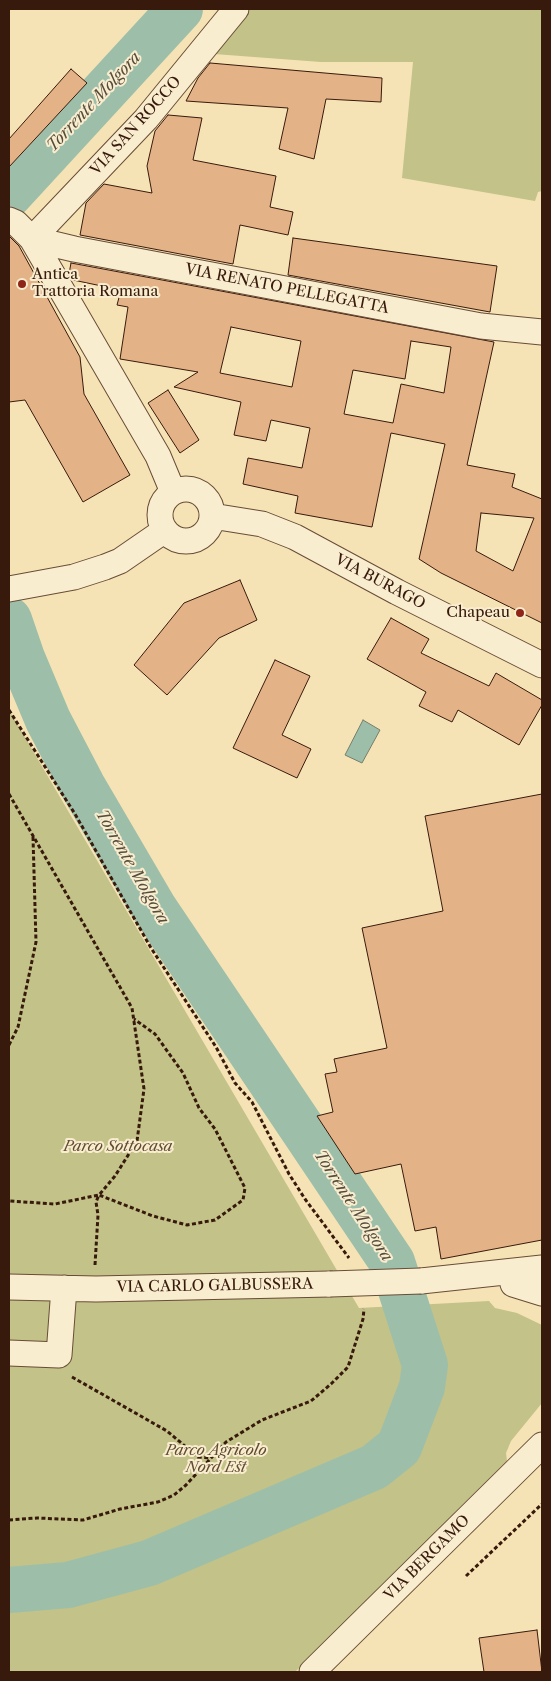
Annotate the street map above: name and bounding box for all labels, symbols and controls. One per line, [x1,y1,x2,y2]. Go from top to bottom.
water label: Torrente Molgora [43,48,145,156]
street label: VIA SAN ROCCO [87,73,185,179]
street label: VIA RENATO PELLEGATTA [183,260,391,318]
place label: Antica Trattoria Romana [32,266,158,301]
marker: Antica Trattoria Romana [16,278,28,290]
street label: VIA BURAGO [332,551,428,613]
place label: Chapeau [446,604,510,622]
marker: Chapeau [514,607,526,619]
water label: Torrente Molgora [91,806,173,928]
park label: Parco Sottocasa [64,1138,172,1156]
water label: Torrente Molgora [310,1147,396,1265]
street label: VIA CARLO GALBUSSERA [117,1275,313,1297]
park label: Parco Agricolo Nord Est [165,1442,267,1477]
street label: VIA BERGAMO [380,1511,474,1605]

